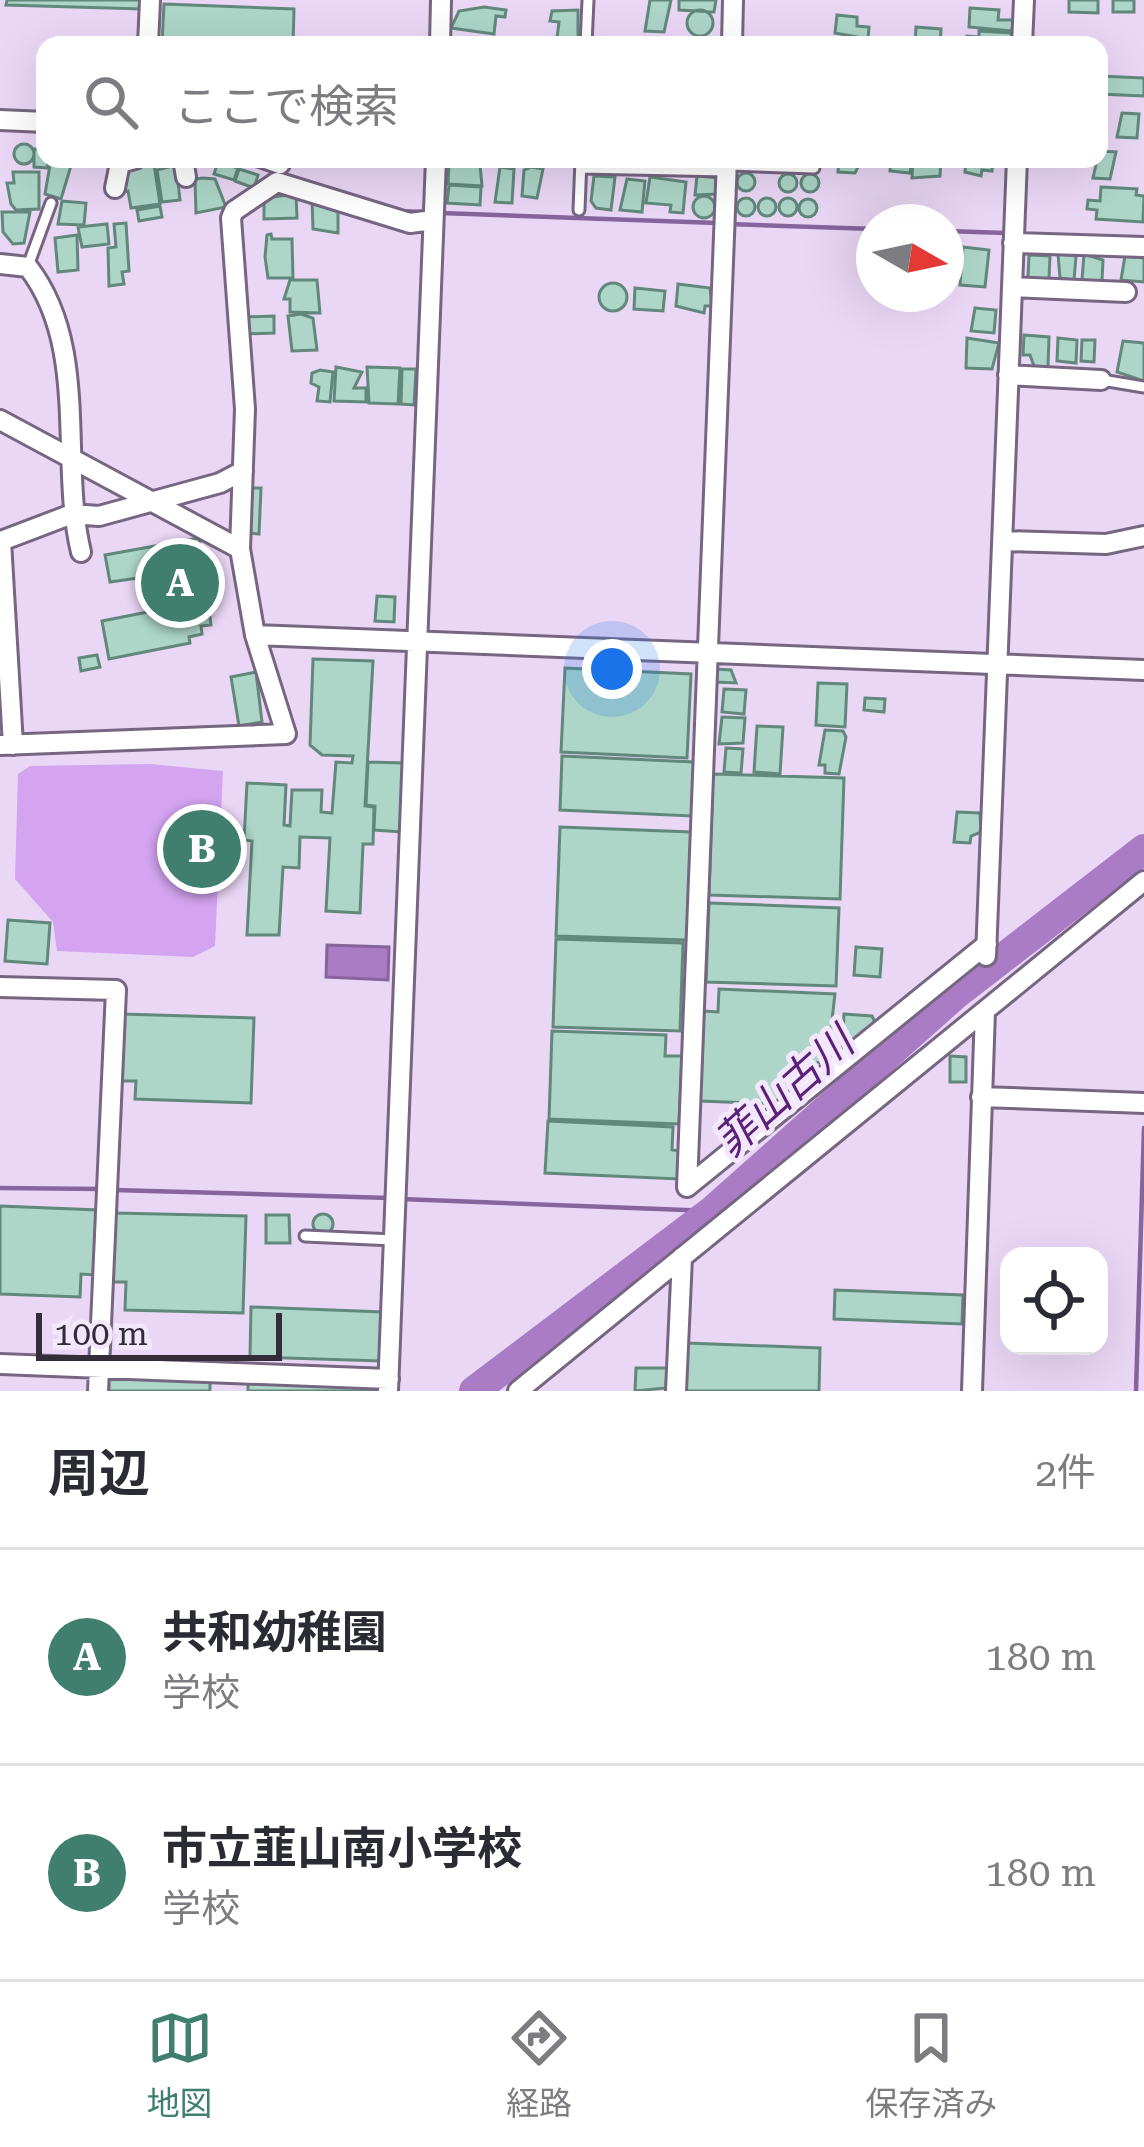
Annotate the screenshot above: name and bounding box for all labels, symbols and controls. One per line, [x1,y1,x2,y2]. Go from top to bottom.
search box [36,36,1108,168]
icon: search [78,69,144,135]
text: ここで検索 [174,80,399,133]
north arrow [856,204,964,312]
pin: A [141,538,219,628]
your location [582,639,642,699]
pin: B [163,804,241,894]
water label: 菲山古川 [705,1015,866,1166]
map controls [1000,1247,1108,1355]
button: locate [1000,1247,1108,1355]
scale bar [36,1307,282,1360]
text: 100 m [54,1314,148,1353]
text: 周辺 [48,1444,150,1503]
text: 2件 [1035,1450,1096,1496]
text: 共和幼稚園 [162,1606,387,1659]
text: A [73,1634,101,1680]
text: 180 m [985,1634,1096,1680]
text: 学校 [162,1670,240,1716]
text: 市立韮山南小学校 [162,1822,522,1875]
text: B [73,1850,101,1896]
text: 180 m [985,1850,1096,1896]
text: 学校 [162,1886,240,1932]
tab: 地図 [147,2005,213,2125]
tab: 経路 [506,2005,572,2125]
tab: 保存済み [865,2005,997,2125]

